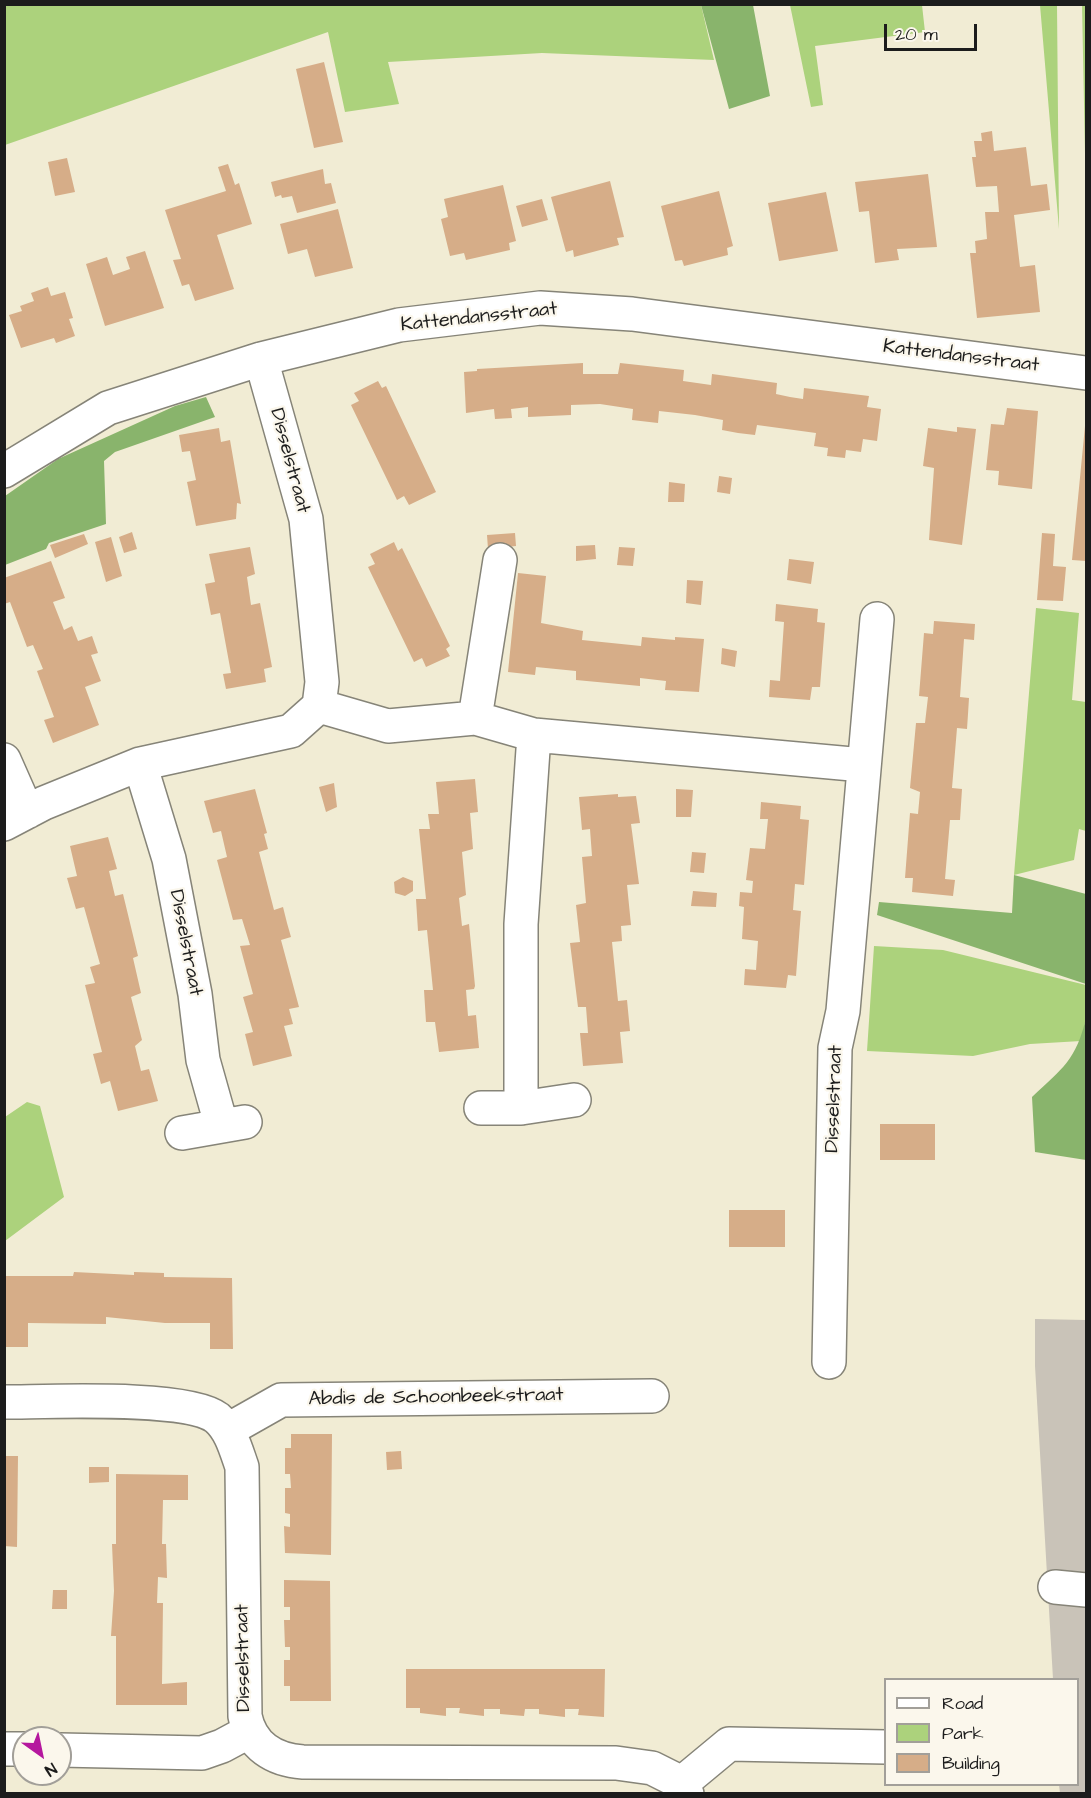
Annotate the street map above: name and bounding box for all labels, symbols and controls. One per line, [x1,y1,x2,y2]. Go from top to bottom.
scale bar [887,12,980,50]
text: 20 m [895,22,938,47]
street label: Kattendansstraat [400,298,558,338]
street label: Kattendansstraat [881,336,1041,378]
street label: Disselstraat [263,406,315,516]
street label: Disselstraat [163,888,207,998]
street label: Disselstraat [821,1045,849,1153]
street label: Abdis de Schoonbeekstraat [308,1384,564,1412]
street label: Disselstraat [231,1604,257,1712]
legend [884,1678,1079,1786]
text: Road [942,1691,983,1716]
text: Park [942,1721,984,1746]
north arrow [12,1726,72,1786]
text: Building [942,1751,1000,1776]
text: N [41,1757,61,1781]

